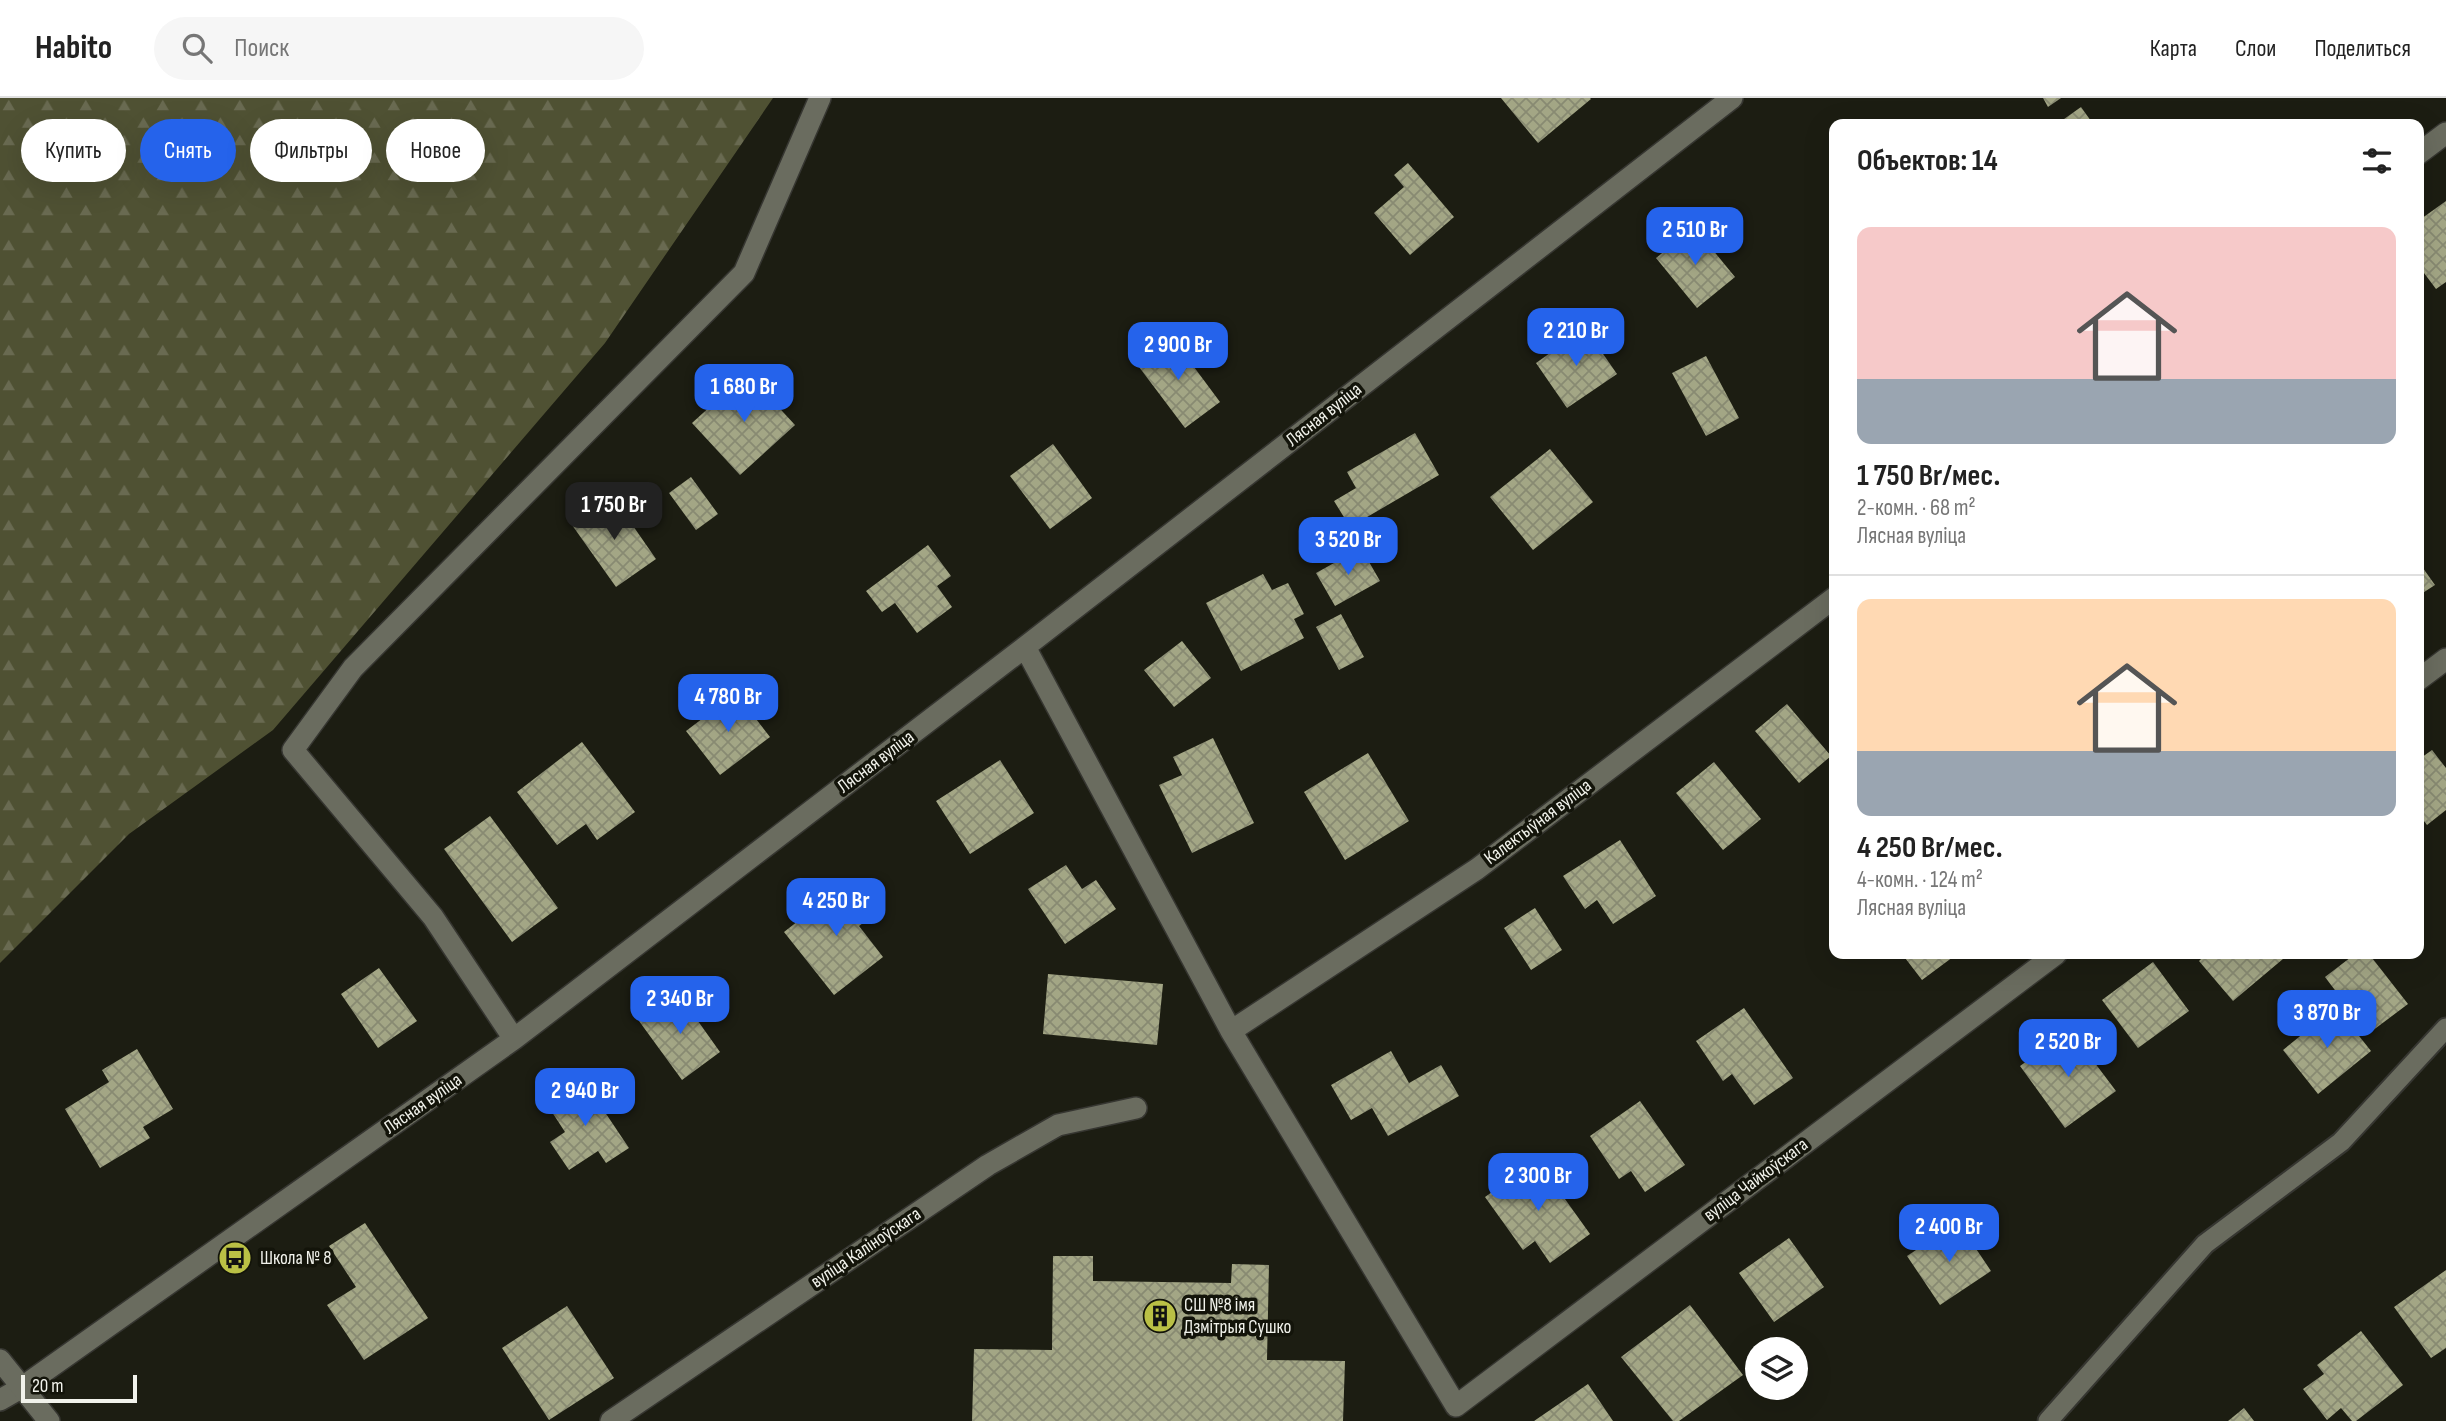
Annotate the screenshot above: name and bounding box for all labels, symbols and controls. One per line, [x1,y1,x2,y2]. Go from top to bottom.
search box [154,17,644,80]
text: Habito [35,28,112,68]
icon: search [178,29,216,67]
text: Поиск [234,33,289,64]
text: Карта [2150,34,2197,63]
text: Слои [2235,34,2276,63]
text: Поделиться [2314,34,2411,63]
chip: Купить [21,119,126,182]
chip: Снять [140,119,236,182]
chip: Фильтры [250,119,372,182]
chip: Новое [386,119,485,182]
icon: filters [2358,142,2396,180]
text: Объектов: 14 [1857,143,1998,179]
pin: 2 510 Br [1623,208,1767,267]
text: 2 510 Br [1662,216,1728,244]
icon: home [2064,273,2190,399]
pin: 2 210 Br [1504,308,1648,368]
text: 2 210 Br [1543,317,1609,345]
pin: 2 900 Br [1106,322,1250,382]
text: 2 900 Br [1144,331,1212,359]
pin: 1 680 Br [672,364,816,424]
text: 1 680 Br [711,373,777,401]
street label: Лясная вуліца [1281,378,1367,452]
text: 1 750 Br/мес. [1857,458,2000,494]
pin: 1 750 Br [542,482,686,542]
text: 1 750 Br [581,491,647,519]
text: 2-комн. · 68 m² [1857,494,1976,522]
pin: 3 520 Br [1276,518,1420,577]
text: Лясная вуліца [1857,522,1966,550]
text: 3 520 Br [1315,526,1381,554]
icon: home [2064,645,2190,771]
pin: 4 780 Br [656,674,800,734]
text: 4 780 Br [694,683,762,711]
street label: Лясная вуліца [833,726,919,798]
street label: Калектыўная вуліца [1480,774,1596,870]
text: 4 250 Br/мес. [1857,830,2003,866]
text: 4-комн. · 124 m² [1857,866,1983,894]
pin: 4 250 Br [764,878,908,938]
text: 4 250 Br [802,887,870,915]
text: Лясная вуліца [1857,894,1966,922]
pin: 2 340 Br [608,976,752,1036]
text: 2 340 Br [646,985,714,1013]
pin: 3 870 Br [2255,990,2399,1050]
text: 3 870 Br [2293,999,2361,1027]
pin: 2 520 Br [1996,1020,2140,1079]
text: 2 520 Br [2035,1028,2101,1056]
pin: 2 940 Br [513,1068,657,1128]
street label: Лясная вуліца [379,1069,467,1139]
text: 2 940 Br [551,1077,619,1105]
street label: вуліца Чайкоўскага [1699,1133,1813,1227]
pin: 2 300 Br [1466,1154,1610,1213]
text: 2 300 Br [1504,1162,1572,1190]
street label: вуліца Каліноўскага [807,1203,925,1293]
pin: 2 400 Br [1877,1204,2021,1264]
text: 2 400 Br [1915,1213,1983,1241]
bus stop icon: Школа № 8 [216,1239,254,1277]
place label: Школа № 8 [260,1247,331,1270]
place label: СШ №8 імя Дзмітрыя Сушко [1184,1294,1291,1339]
building icon: СШ №8 імя Дзмітрыя Сушко [1141,1297,1179,1335]
map controls [1745,1337,1808,1400]
button: layers [1745,1337,1808,1400]
scale bar [21,1372,136,1404]
text: 20 m [32,1375,64,1398]

